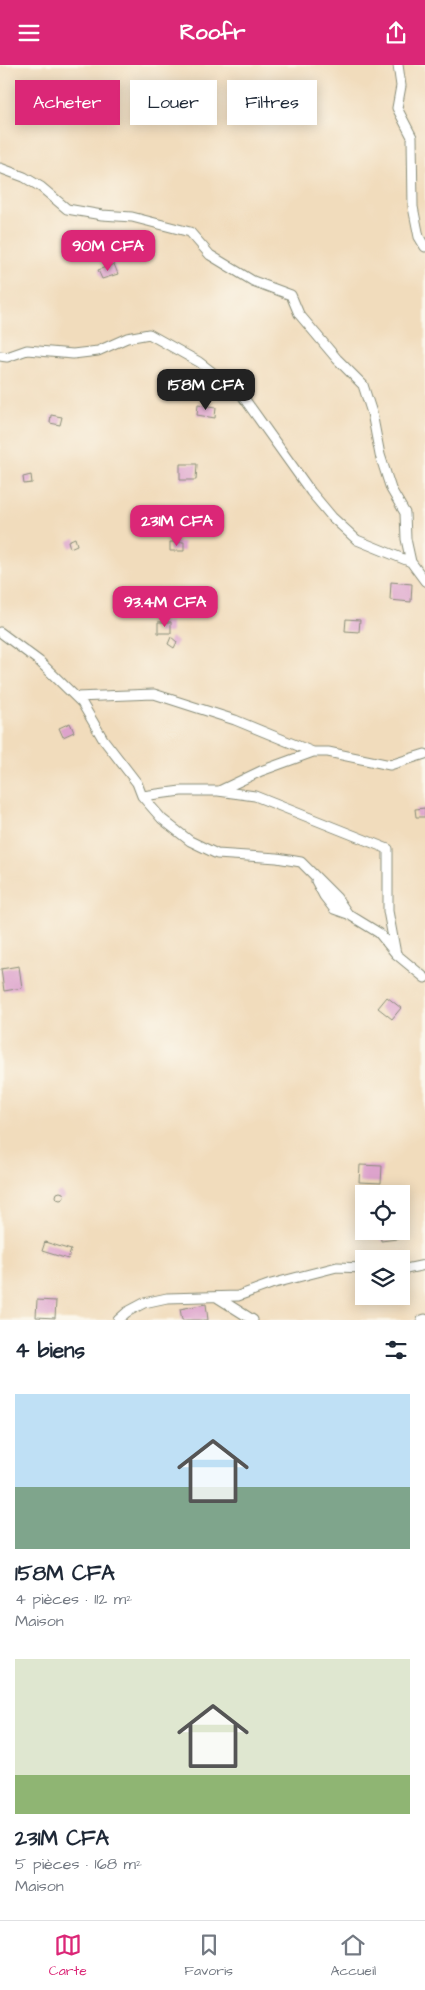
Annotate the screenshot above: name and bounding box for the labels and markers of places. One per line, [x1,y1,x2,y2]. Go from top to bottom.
pin: 90M CFA [62,229,154,272]
pin: 158M CFA [154,369,258,411]
pin: 231M CFA [125,505,229,547]
pin: 93.4M CFA [108,585,222,628]

